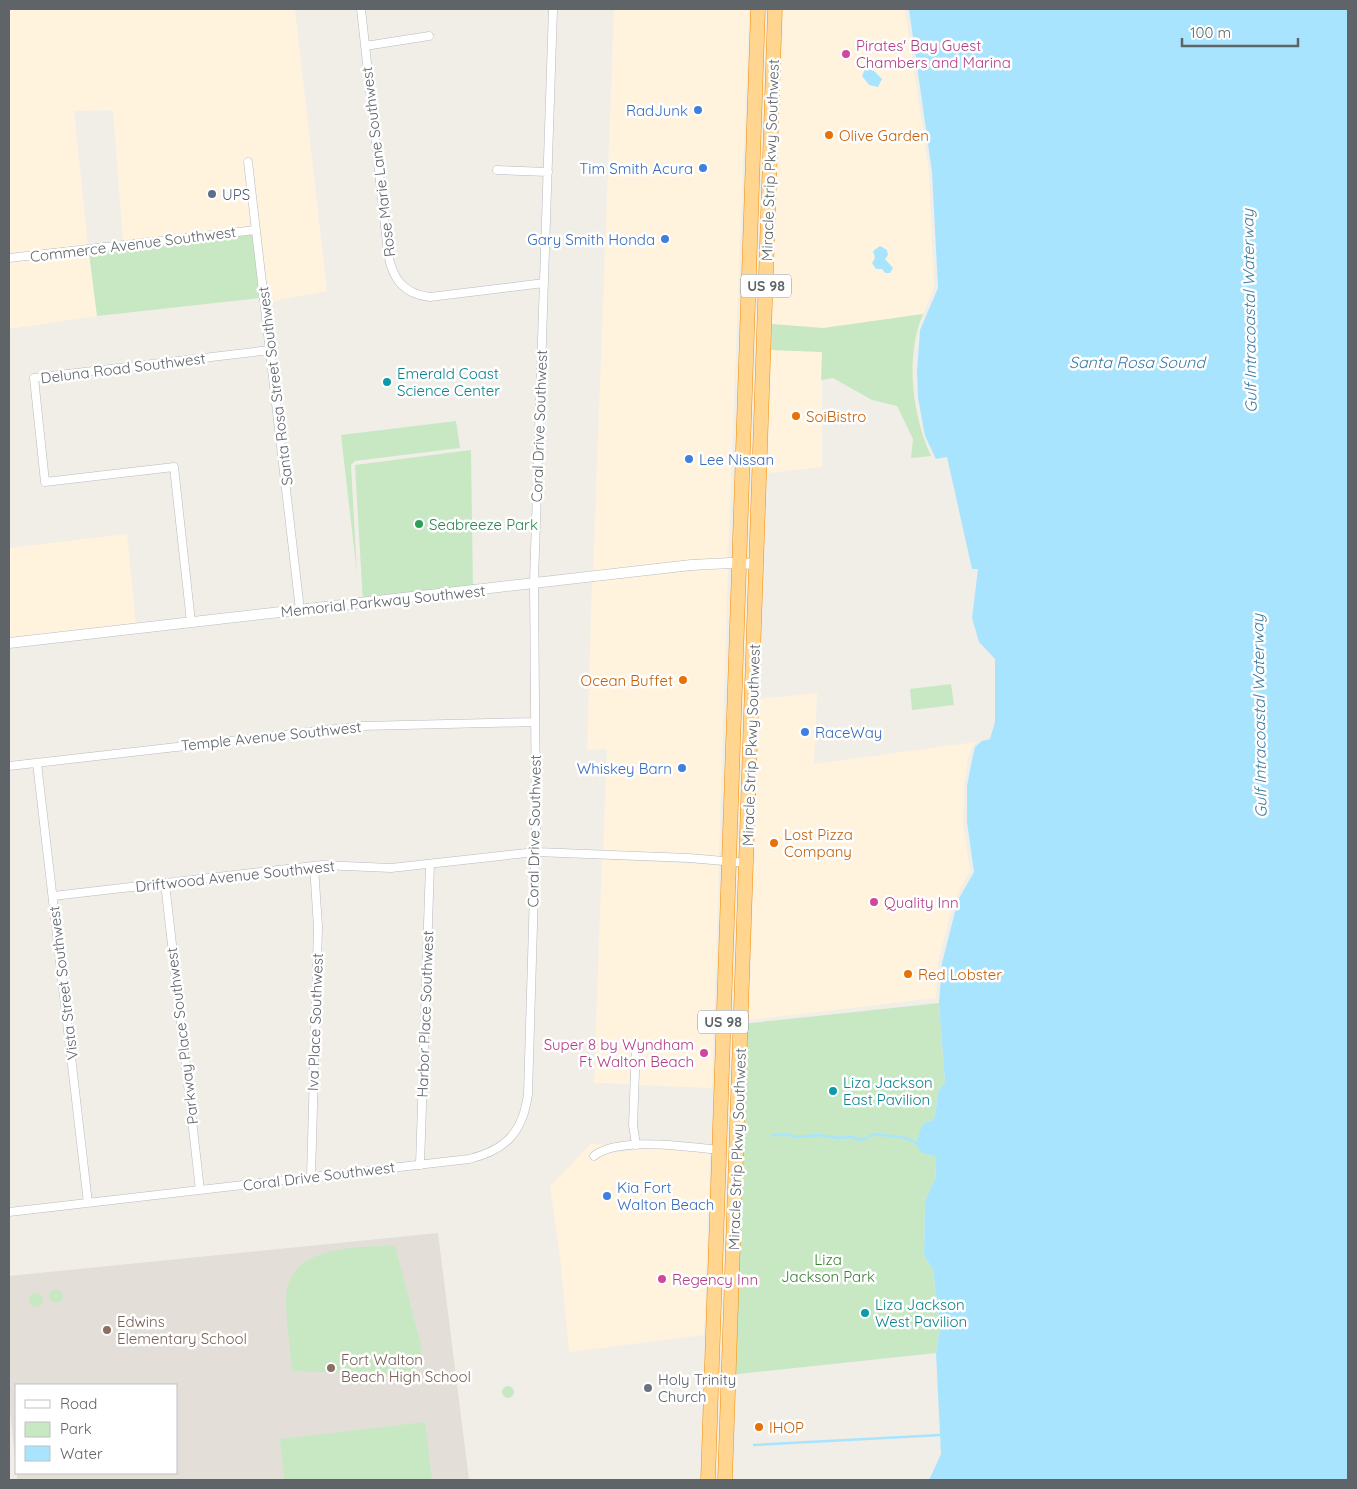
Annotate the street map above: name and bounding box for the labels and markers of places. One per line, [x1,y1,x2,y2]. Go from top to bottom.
place label: Pirates' Bay Guest Chambers and Marina [856,36,1011,72]
marker: Pirates' Bay Guest Chambers and Marina [840,48,852,60]
place label: RadJunk [626,101,688,120]
marker: RadJunk [692,104,704,116]
place label: Olive Garden [839,126,929,145]
marker: Olive Garden [823,129,835,141]
place label: Tim Smith Acura [579,159,693,178]
marker: Tim Smith Acura [697,162,709,174]
place label: UPS [222,185,250,204]
marker: UPS [206,188,218,200]
place label: Gary Smith Honda [527,230,655,249]
marker: Gary Smith Honda [659,233,671,245]
place label: Emerald Coast Science Center [397,364,500,400]
marker: Emerald Coast Science Center [381,376,393,388]
place label: SoiBistro [806,407,866,426]
marker: SoiBistro [790,410,802,422]
place label: Lee Nissan [699,450,774,469]
marker: Lee Nissan [683,453,695,465]
place label: Seabreeze Park [429,515,538,534]
marker: Seabreeze Park [413,518,425,530]
place label: Ocean Buffet [581,671,673,690]
marker: Ocean Buffet [677,674,689,686]
place label: RaceWay [815,723,882,742]
marker: RaceWay [799,726,811,738]
place label: Whiskey Barn [577,759,672,778]
marker: Whiskey Barn [676,762,688,774]
place label: Lost Pizza Company [784,825,853,861]
marker: Lost Pizza Company [768,837,780,849]
place label: Quality Inn [884,893,959,912]
marker: Quality Inn [868,896,880,908]
place label: Red Lobster [918,965,1002,984]
marker: Red Lobster [902,968,914,980]
place label: Super 8 by Wyndham Ft Walton Beach [544,1035,694,1071]
marker: Super 8 by Wyndham Ft Walton Beach [698,1047,710,1059]
place label: Liza Jackson East Pavilion [843,1073,933,1109]
marker: Liza Jackson East Pavilion [827,1085,839,1097]
place label: Kia Fort Walton Beach [617,1178,714,1214]
marker: Kia Fort Walton Beach [601,1190,613,1202]
place label: Regency Inn [672,1270,758,1289]
marker: Regency Inn [656,1273,668,1285]
place label: Liza Jackson West Pavilion [875,1295,967,1331]
marker: Liza Jackson West Pavilion [859,1307,871,1319]
place label: Edwins Elementary School [117,1312,247,1348]
marker: Edwins Elementary School [101,1324,113,1336]
place label: Fort Walton Beach High School [341,1350,471,1386]
marker: Fort Walton Beach High School [325,1362,337,1374]
place label: Holy Trinity Church [658,1370,736,1406]
marker: Holy Trinity Church [642,1382,654,1394]
place label: IHOP [769,1418,804,1437]
marker: IHOP [753,1421,765,1433]

